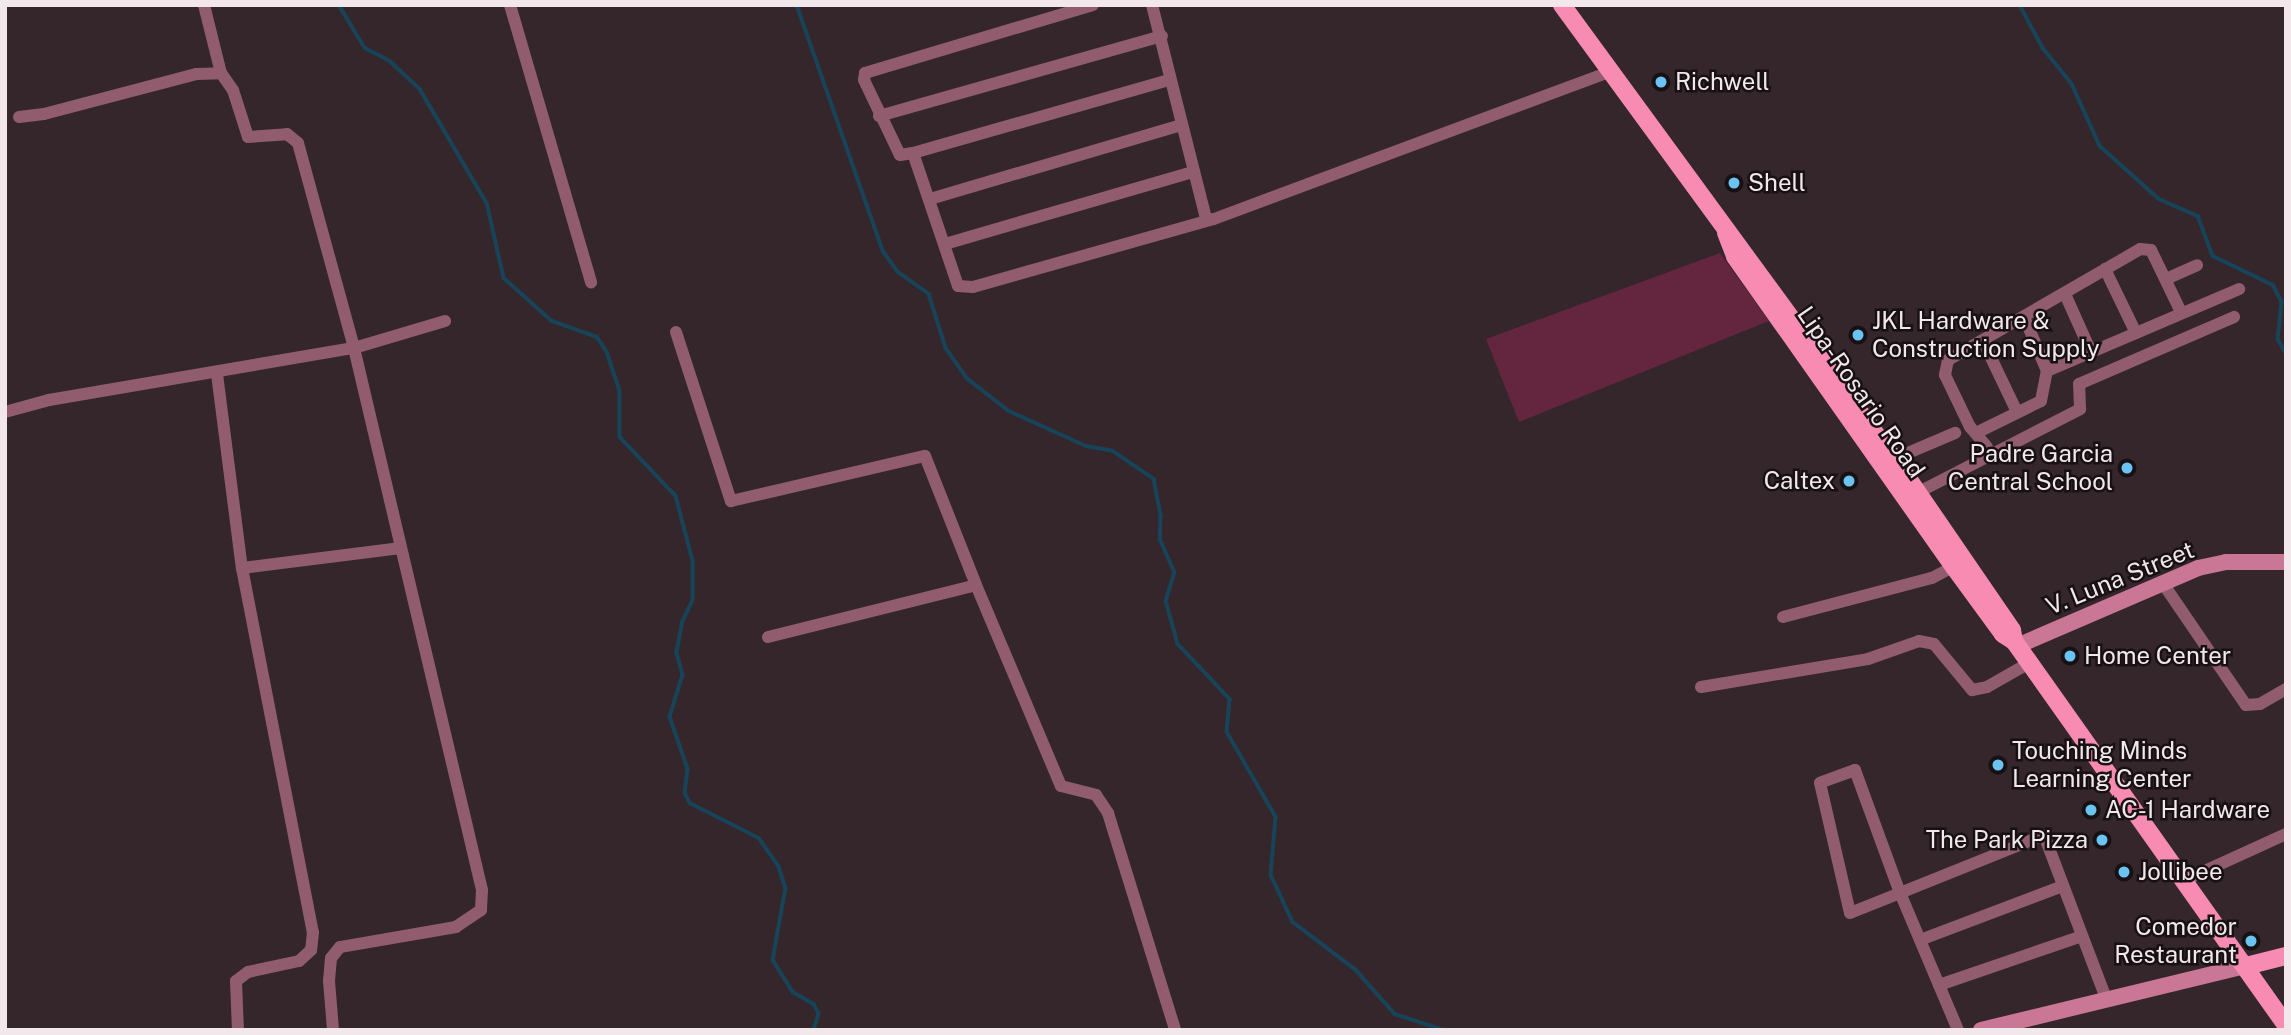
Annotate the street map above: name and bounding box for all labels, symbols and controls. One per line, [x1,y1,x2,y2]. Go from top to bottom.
place label: Richwell [1675,68,1770,96]
marker: Richwell [1653,74,1669,90]
place label: Shell [1748,169,1806,197]
marker: Shell [1726,175,1742,191]
street label: Lipa-Rosario Road [1791,301,1931,483]
place label: JKL Hardware & Construction Supply [1872,307,2100,363]
marker: JKL Hardware & Construction Supply [1850,327,1866,343]
place label: Padre Garcia Central School [1948,440,2113,496]
marker: Padre Garcia Central School [2119,460,2135,476]
place label: Caltex [1764,467,1835,495]
marker: Caltex [1841,473,1857,489]
street label: V. Luna Street [2042,535,2198,621]
place label: Home Center [2084,642,2231,670]
marker: Home Center [2062,648,2078,664]
place label: Touching Minds Learning Center [2012,737,2191,793]
marker: Touching Minds Learning Center [1990,757,2006,773]
place label: AC-1 Hardware [2105,796,2270,824]
marker: AC-1 Hardware [2083,802,2099,818]
place label: The Park Pizza [1926,826,2088,854]
marker: The Park Pizza [2094,832,2110,848]
place label: Jollibee [2138,858,2223,886]
marker: Jollibee [2116,864,2132,880]
place label: Comedor Restaurant [2114,913,2237,969]
marker: Comedor Restaurant [2243,933,2259,949]

